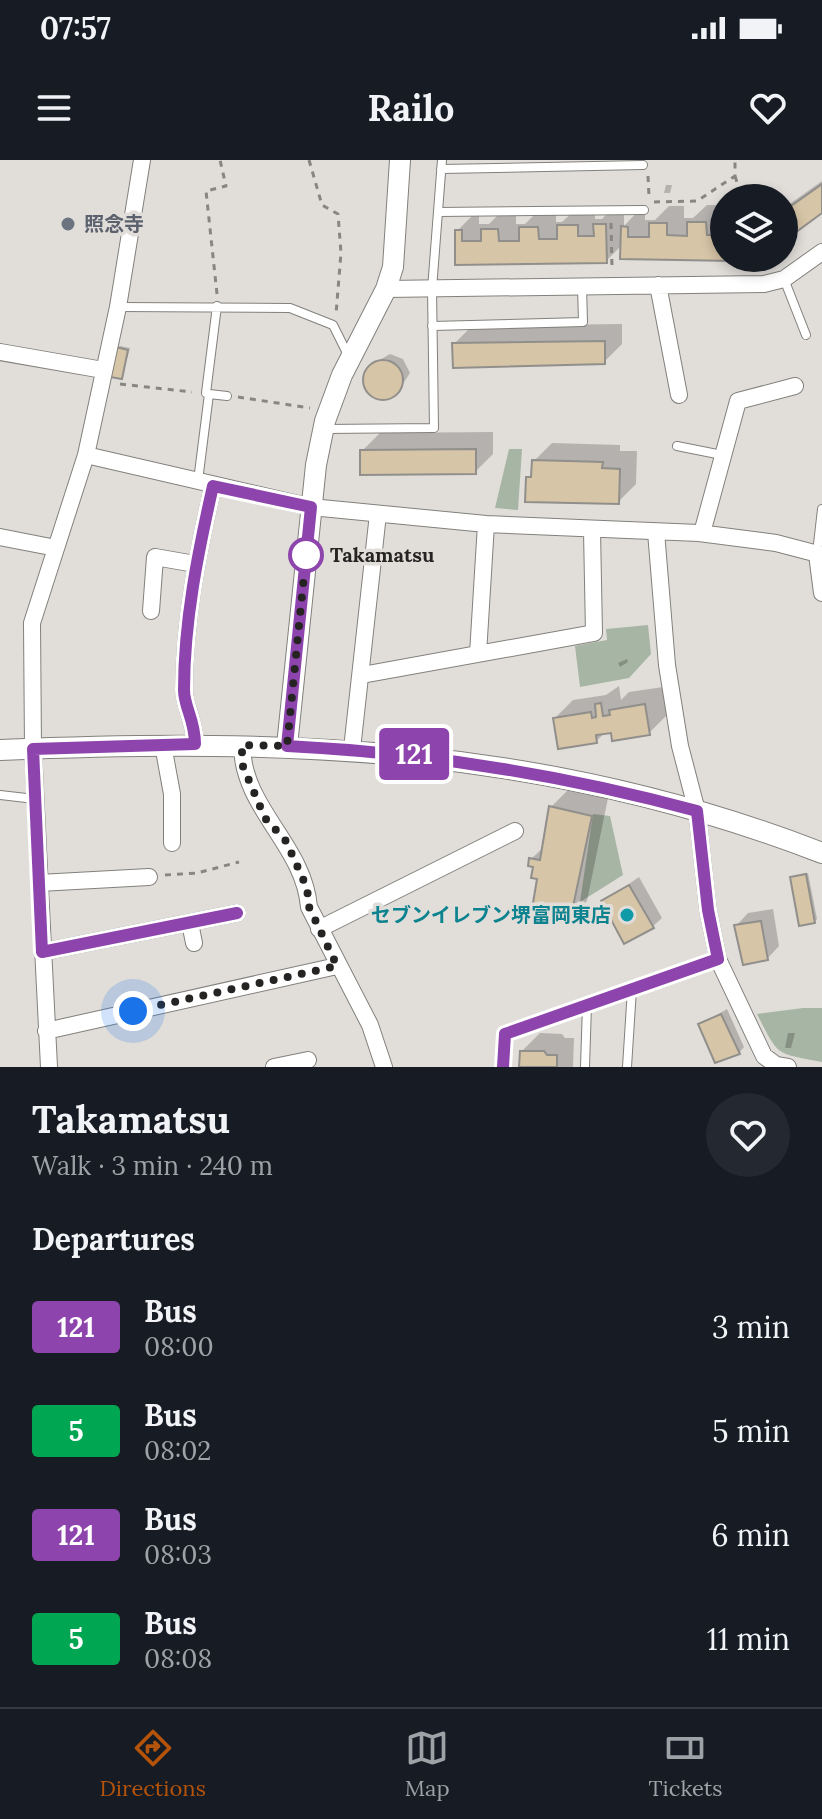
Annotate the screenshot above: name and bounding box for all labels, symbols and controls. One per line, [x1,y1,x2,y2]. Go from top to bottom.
text: 07:57 [40,9,111,47]
text: Railo [368,85,454,131]
icon: menu [32,86,76,130]
icon: heart [746,86,790,130]
map controls [710,184,798,272]
button: layers [710,184,798,272]
place label: 照念寺 [84,211,144,236]
marker: 照念寺 [59,215,77,233]
marker: Takamatsu [289,538,323,572]
place label: Takamatsu [330,542,434,567]
line badge: 121 [368,728,460,780]
text: 121 [395,736,433,772]
place label: セブンイレブン堺富岡東店 [371,902,611,927]
marker: セブンイレブン堺富岡東店 [618,906,636,924]
your location [113,991,153,1031]
button: heart [706,1093,790,1177]
text: Takamatsu [32,1095,230,1143]
text: Walk · 3 min · 240 m [32,1149,273,1182]
text: Departures [32,1220,195,1258]
text: Bus [144,1292,197,1330]
text: 3 min [712,1308,790,1346]
text: 121 [57,1309,95,1345]
text: 08:00 [144,1330,214,1363]
text: Bus [144,1396,197,1434]
text: 5 min [712,1412,790,1450]
text: 5 [68,1413,84,1449]
text: 08:02 [144,1434,211,1467]
text: Bus [144,1500,197,1538]
text: 6 min [711,1516,790,1554]
text: 121 [57,1517,95,1553]
text: 08:03 [144,1538,212,1571]
text: Bus [144,1604,197,1642]
text: 11 min [707,1620,790,1658]
text: 5 [68,1621,84,1657]
text: 08:08 [144,1642,212,1675]
tab: Directions [99,1726,206,1802]
tab: Map [405,1726,450,1802]
tab: Tickets [648,1726,723,1802]

